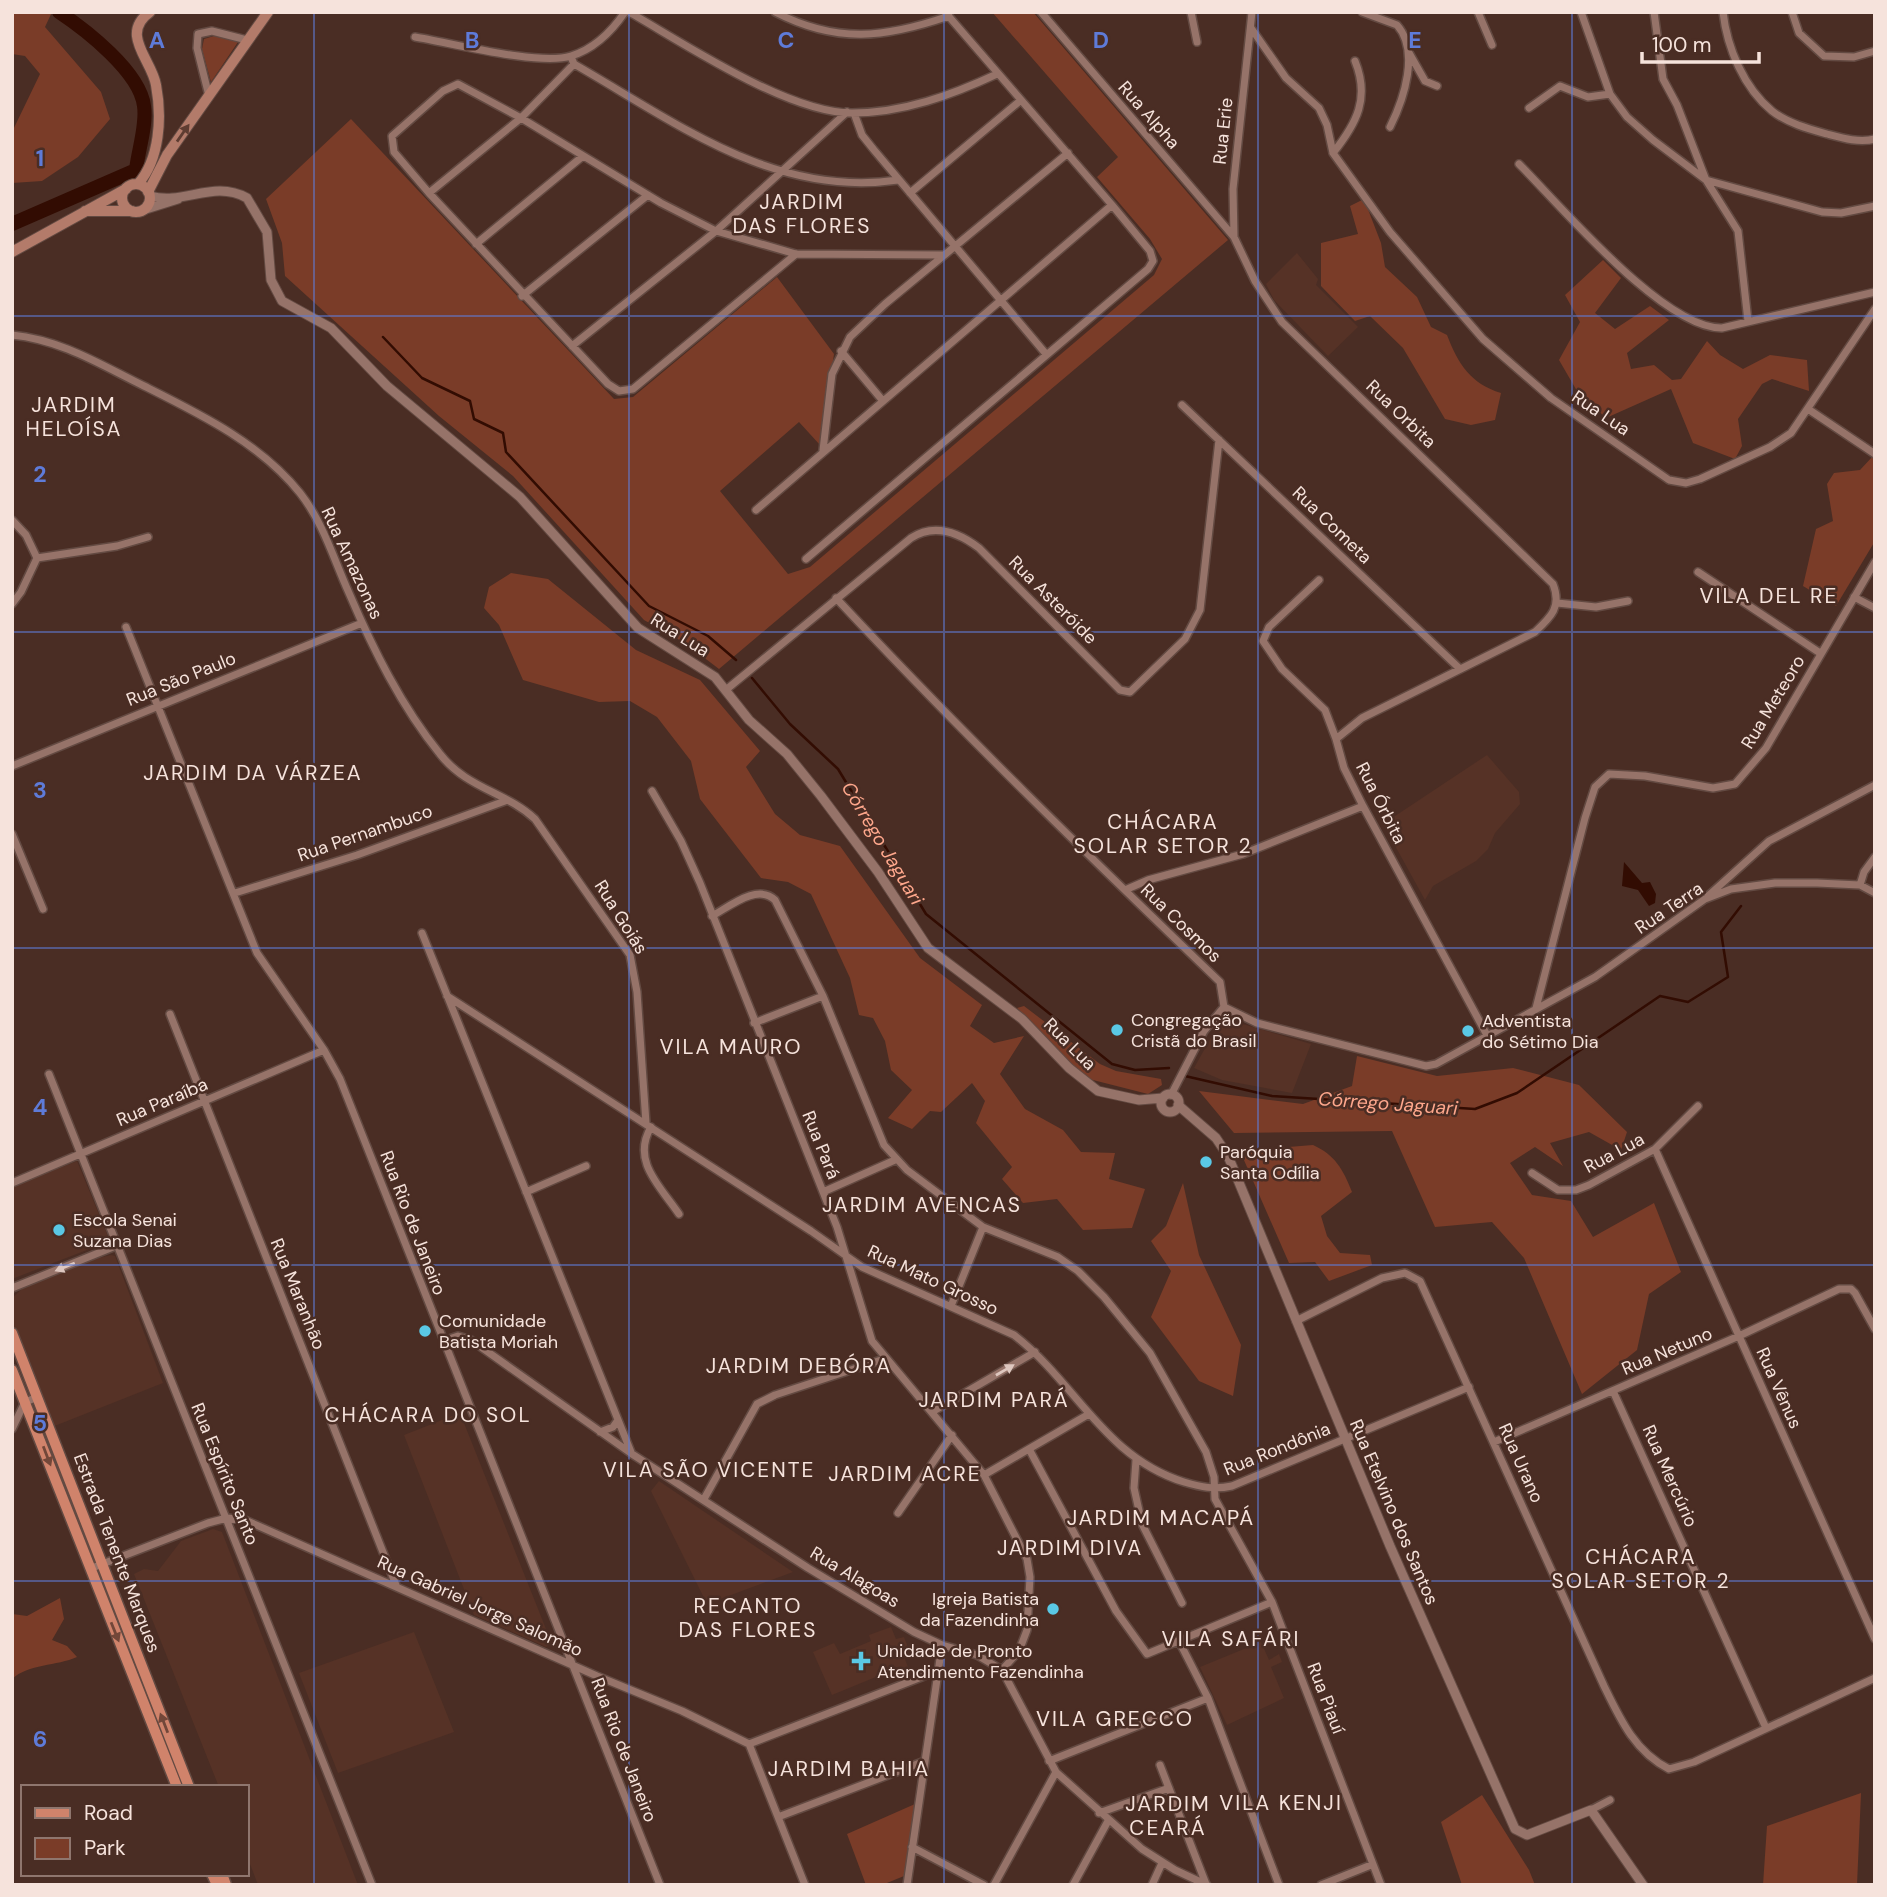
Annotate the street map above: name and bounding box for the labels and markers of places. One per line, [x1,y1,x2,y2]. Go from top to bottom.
place label: Congregação Cristã do Brasil [1131,1008,1257,1053]
place label: Adventista do Sétimo Dia [1482,1009,1598,1054]
marker: Congregação Cristã do Brasil [1109,1022,1125,1038]
marker: Adventista do Sétimo Dia [1460,1023,1476,1039]
place label: Paróquia Santa Odília [1220,1140,1320,1185]
marker: Paróquia Santa Odília [1198,1154,1214,1170]
place label: Escola Senai Suzana Dias [73,1208,177,1253]
marker: Escola Senai Suzana Dias [51,1222,67,1238]
place label: Comunidade Batista Moriah [439,1309,558,1354]
marker: Comunidade Batista Moriah [417,1323,433,1339]
place label: Igreja Batista da Fazendinha [919,1587,1039,1632]
marker: Igreja Batista da Fazendinha [1045,1601,1061,1617]
place label: Unidade de Pronto Atendimento Fazendinha [877,1639,1084,1684]
marker: Unidade de Pronto Atendimento Fazendinha [851,1651,871,1671]

